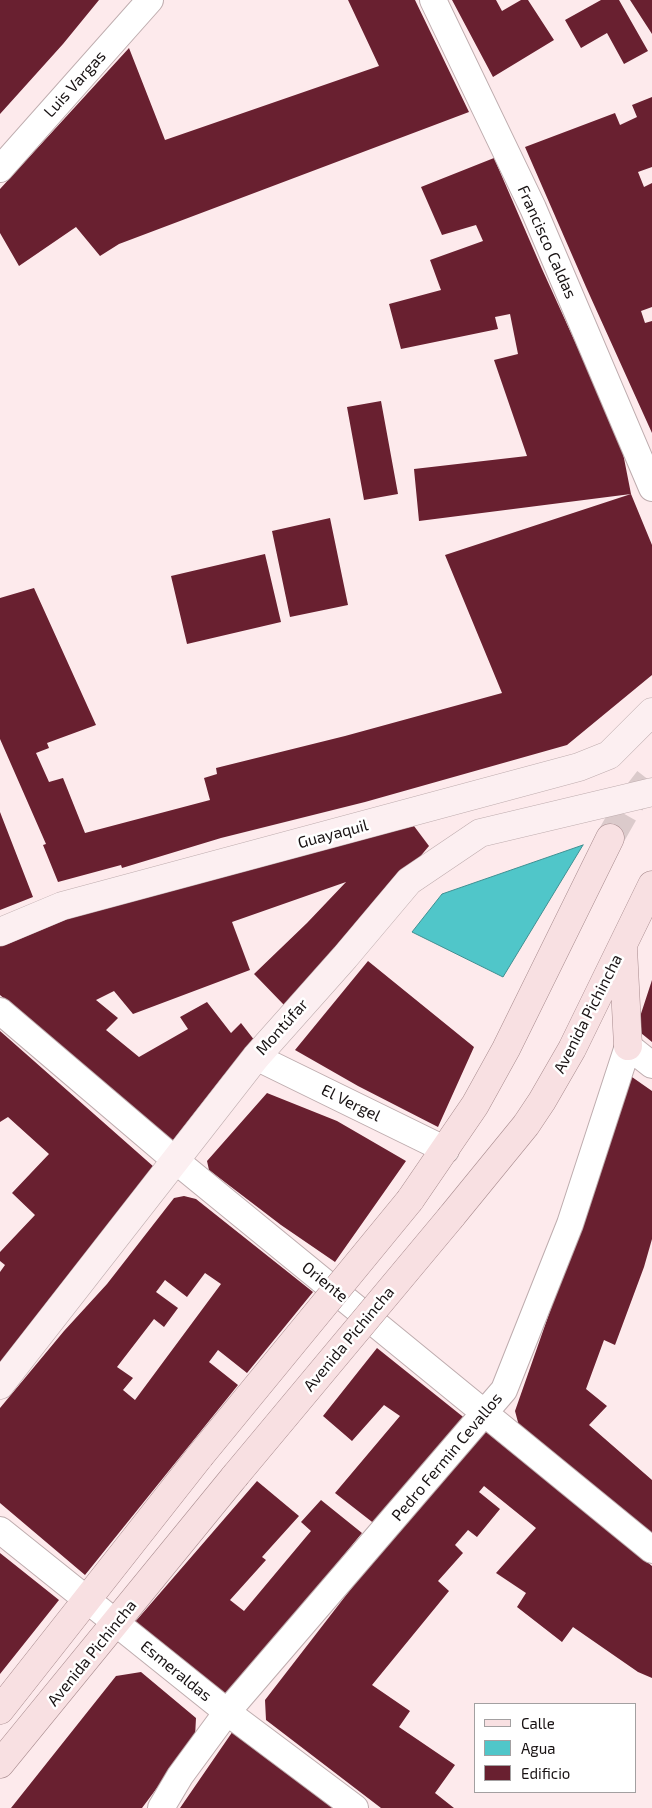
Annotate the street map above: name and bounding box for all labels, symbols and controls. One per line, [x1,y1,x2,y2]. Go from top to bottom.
street label: Luis Vargas [40,47,110,121]
street label: Francisco Caldas [513,182,581,302]
street label: Guayaquil [296,815,370,853]
street label: Avenida Pichincha [550,951,626,1077]
street label: Montúfar [252,995,312,1059]
street label: El Vergel [318,1080,384,1126]
street label: Oriente [298,1258,352,1306]
street label: Avenida Pichincha [300,1283,398,1395]
street label: Pedro Fermin Cevallos [388,1389,506,1525]
street label: Avenida Pichincha [43,1596,141,1710]
street label: Esmeraldas [137,1637,215,1705]
legend [474,1703,637,1793]
text: Calle [521,1714,555,1732]
text: Agua [521,1739,556,1757]
text: Edificio [521,1764,570,1782]

